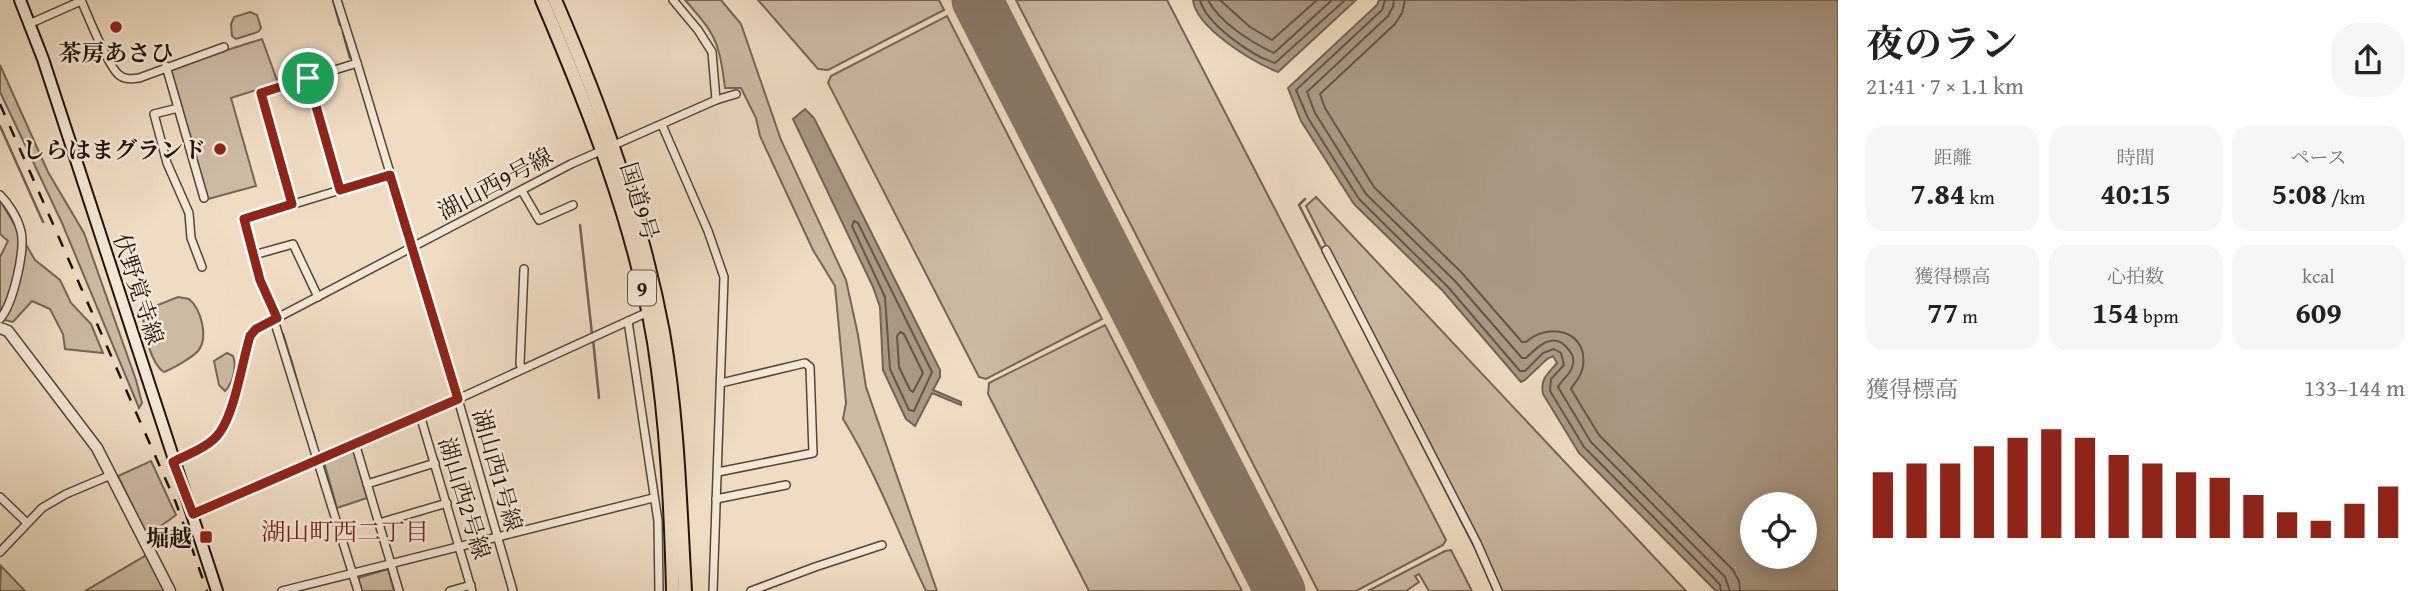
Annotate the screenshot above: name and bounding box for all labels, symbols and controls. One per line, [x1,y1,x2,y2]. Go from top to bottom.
text: 夜のラン [1866,15,2018,71]
marker: 茶房あさひ [108,19,124,35]
button: share [2331,23,2405,97]
place label: 茶房あさひ [59,36,174,69]
pin [278,48,338,108]
icon: arrive [289,59,327,97]
text: 21:41 · 7 × 1.1 km [1866,69,2024,102]
place label: しらはまグランド [22,133,206,166]
street label: 湖山西9号線 [432,139,558,227]
marker: しらはまグランド [212,141,228,157]
text: 距離 [1933,143,1972,171]
text: 時間 [2116,143,2155,171]
text: ペース [2290,143,2347,171]
street label: 国道9号 [613,158,667,244]
text: 7.84 [1910,171,1965,215]
text: 40:15 [2100,171,2171,215]
text: 5:08 [2272,171,2327,215]
text: km [1965,183,1995,211]
text: /km [2327,183,2365,211]
street label: 伏野覚寺線 [106,229,172,349]
text: 獲得標高 [1914,262,1991,290]
text: 心拍数 [2107,262,2164,290]
text: kcal [2302,262,2335,290]
road number: 9 [628,270,656,306]
text: 77 [1927,290,1958,334]
text: 154 [2092,290,2139,334]
text: 609 [2295,290,2342,334]
text: m [1958,302,1978,330]
text: bpm [2139,302,2179,330]
text: 133–144 m [2304,371,2405,404]
text: 獲得標高 [1866,372,1958,405]
street label: 湖山西1号線 [465,405,531,535]
street label: 湖山西2号線 [431,433,499,563]
map controls [1740,492,1817,569]
button: locate [1740,492,1817,569]
district label: 湖山町西二丁目 [261,514,429,549]
place label: 堀越 [146,521,192,554]
marker: 堀越 [198,529,214,545]

